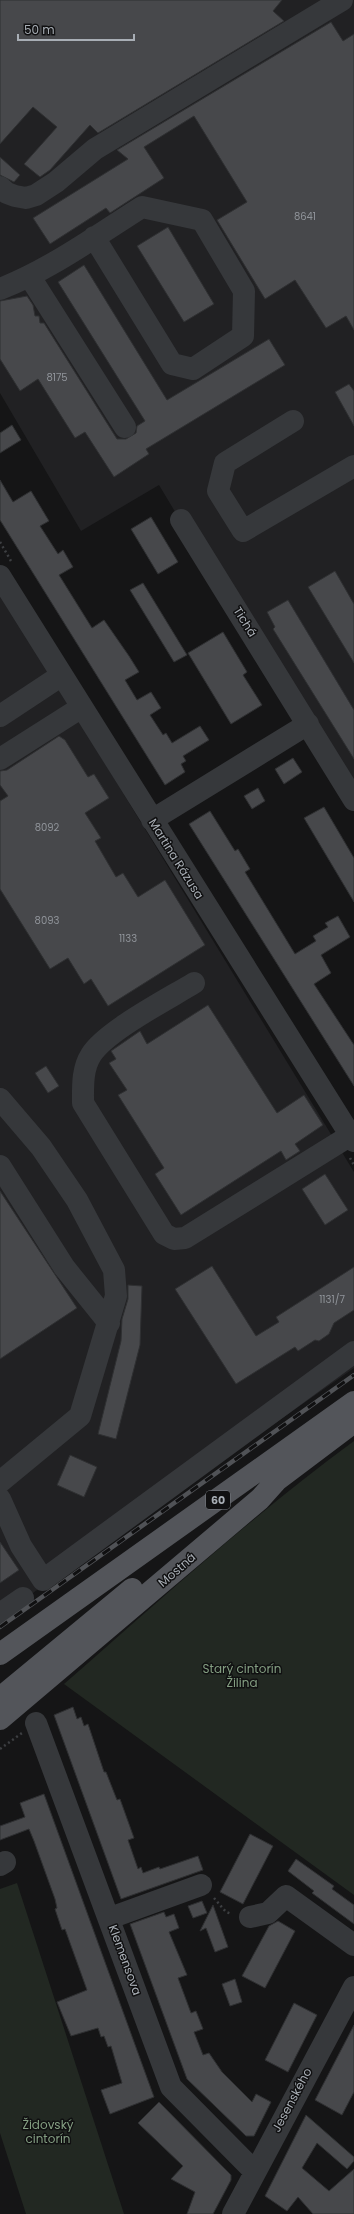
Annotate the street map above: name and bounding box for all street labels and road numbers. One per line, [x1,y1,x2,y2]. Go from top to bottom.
street label: Tichá [230,603,261,640]
street label: Martina Rázusa [145,815,208,902]
road number: 60 [206,1491,230,1509]
street label: Mostná [154,1549,199,1591]
street label: Klemensova [105,1922,146,1997]
street label: Jesenského [268,2064,316,2135]

